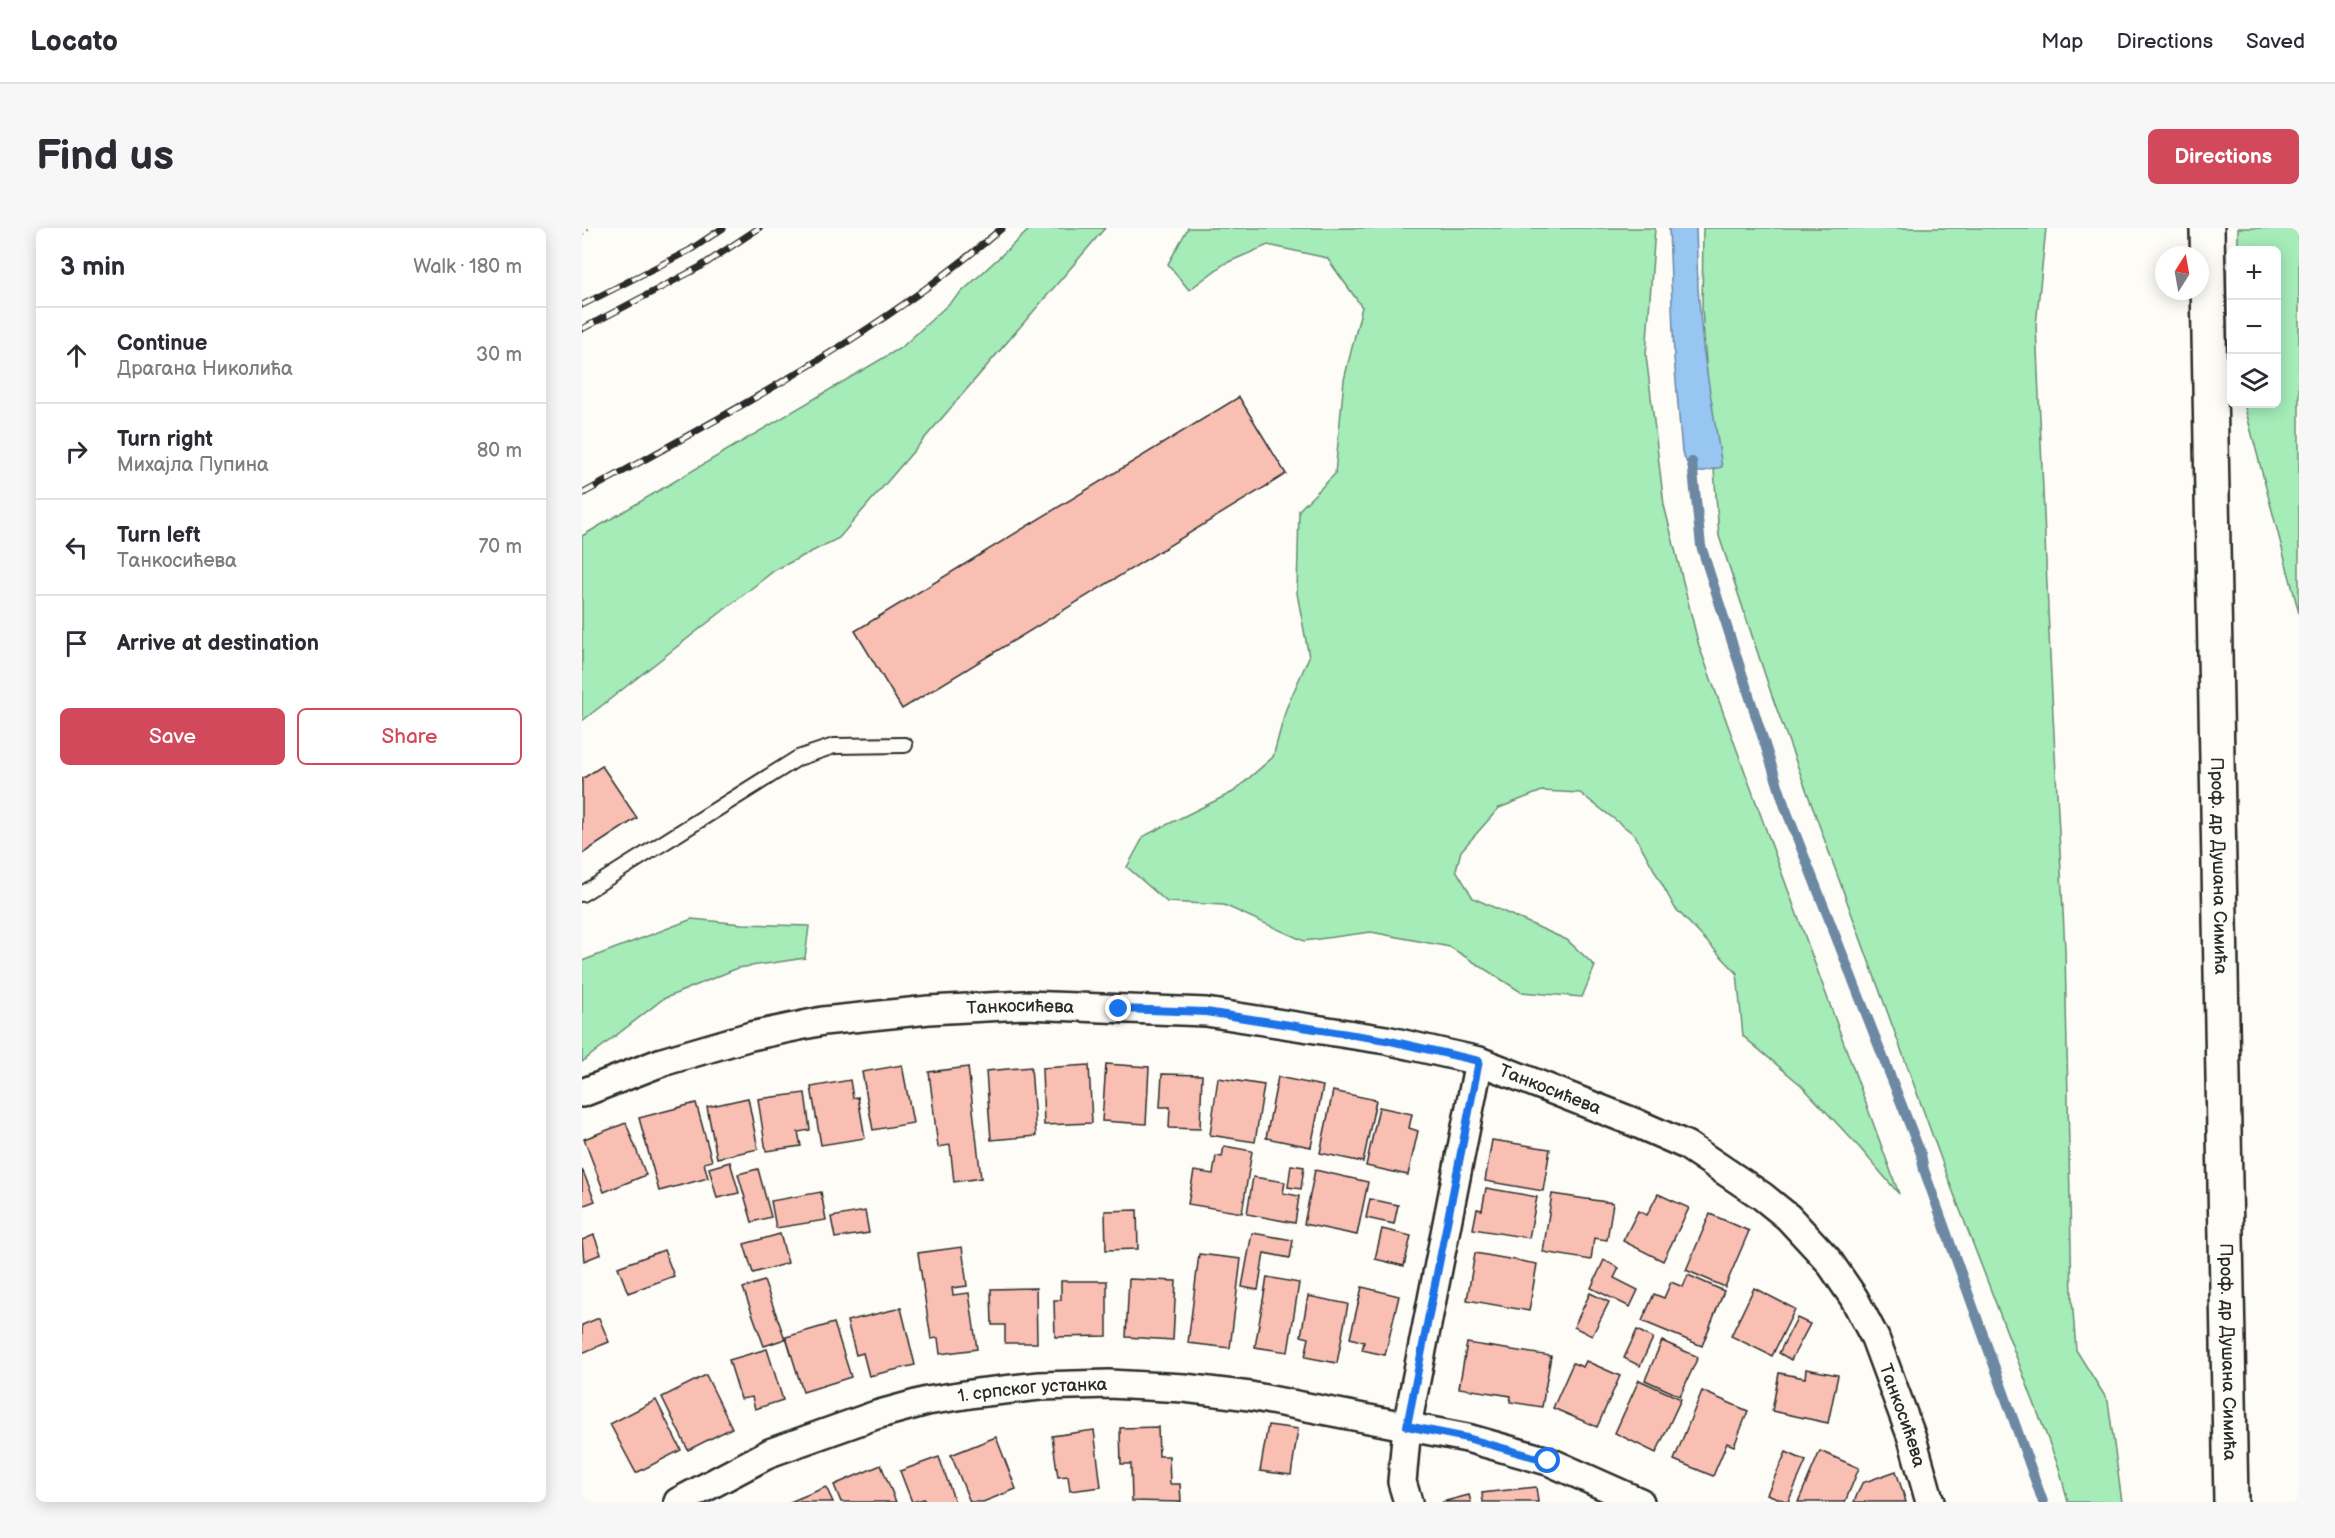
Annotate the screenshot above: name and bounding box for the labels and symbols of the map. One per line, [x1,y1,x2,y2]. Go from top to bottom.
north arrow [2155,246,2209,300]
street label: Проф. др Душана Симића [2206,757,2231,975]
street label: Танкосићева [966,995,1075,1019]
route end [1105,995,1131,1021]
street label: Танкосићева [1496,1060,1604,1119]
street label: Проф. др Душана Симића [2215,1243,2240,1461]
street label: Танкосићева [1875,1361,1930,1470]
street label: 1. српског устанка [956,1374,1108,1407]
route start [1534,1447,1560,1473]

